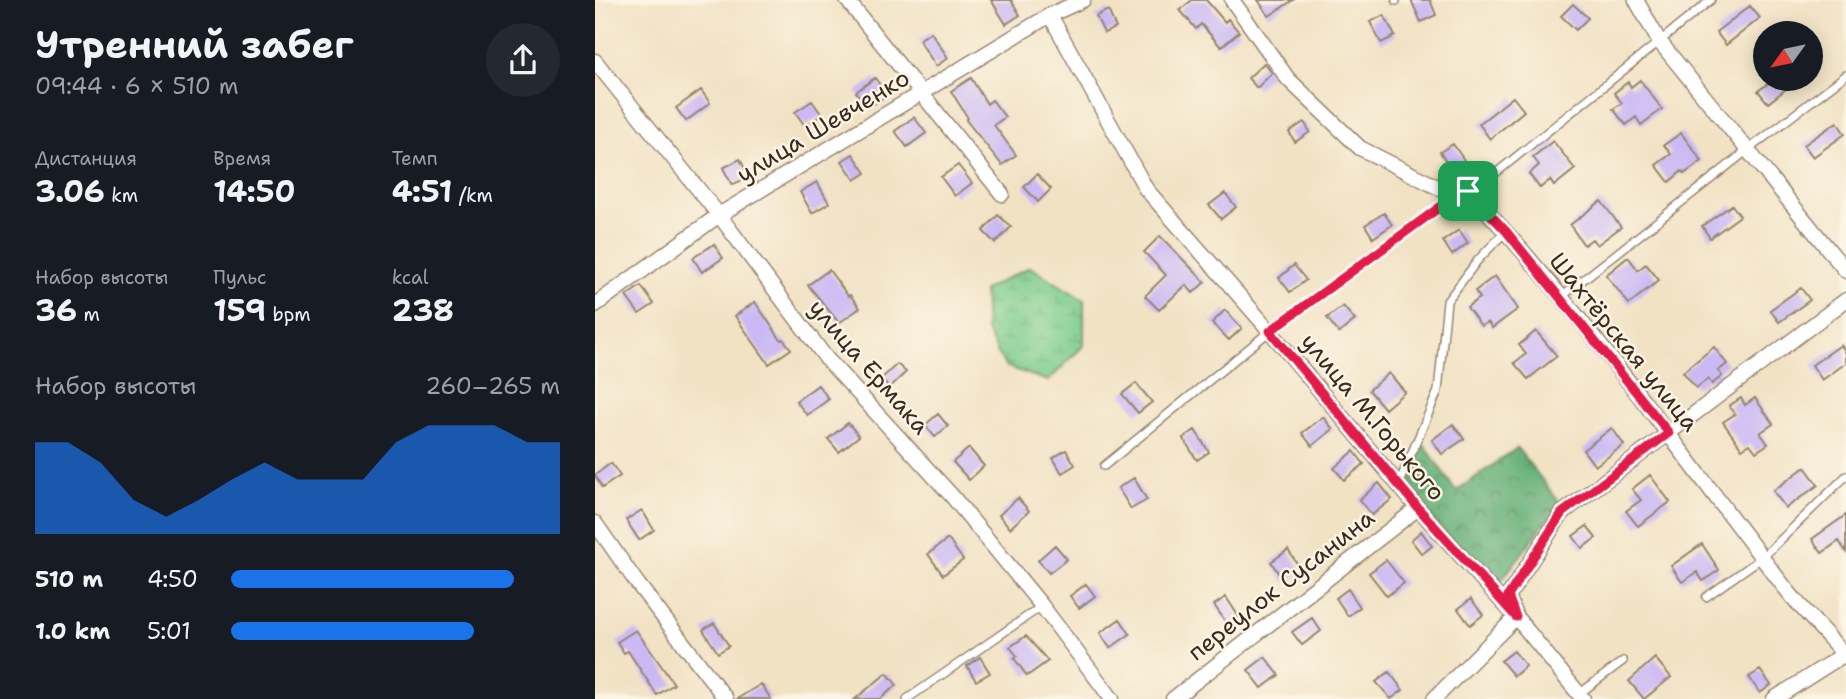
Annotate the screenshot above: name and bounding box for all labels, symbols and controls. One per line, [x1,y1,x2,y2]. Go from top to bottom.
text: Утренний забег [35,19,353,70]
north arrow [1753,21,1823,91]
map controls [1753,21,1823,91]
button: share [486,23,560,97]
street label: улица Шевченко [731,62,915,190]
text: 09:44 · 6 × 510 m [35,71,238,101]
text: Дистанция [35,146,137,171]
text: Время [213,146,271,171]
text: Темп [392,146,438,171]
pin [1438,161,1498,221]
text: 3.06 [35,171,105,212]
text: 14:50 [213,171,295,212]
text: 4:51 [392,171,452,212]
icon: arrive [1449,172,1487,210]
text: km [105,183,138,208]
text: /km [452,183,493,208]
street label: Шахтёрская улица [1542,246,1706,438]
text: Набор высоты [35,265,168,290]
text: Пульс [213,265,267,290]
text: kcal [392,265,429,290]
text: 36 [35,290,77,331]
text: 159 [213,290,266,331]
text: 238 [392,290,454,331]
street label: улица Ермака [801,293,937,441]
text: m [77,302,100,327]
text: bpm [266,302,311,327]
street label: улица М.Горького [1293,327,1453,507]
text: Набор высоты [35,371,196,401]
text: 260–265 m [425,371,560,401]
street label: переулок Сусанина [1181,502,1381,668]
text: 510 m [35,564,103,594]
text: 4:50 [147,564,198,594]
text: 1.0 km [35,616,110,646]
text: 5:01 [147,616,191,646]

